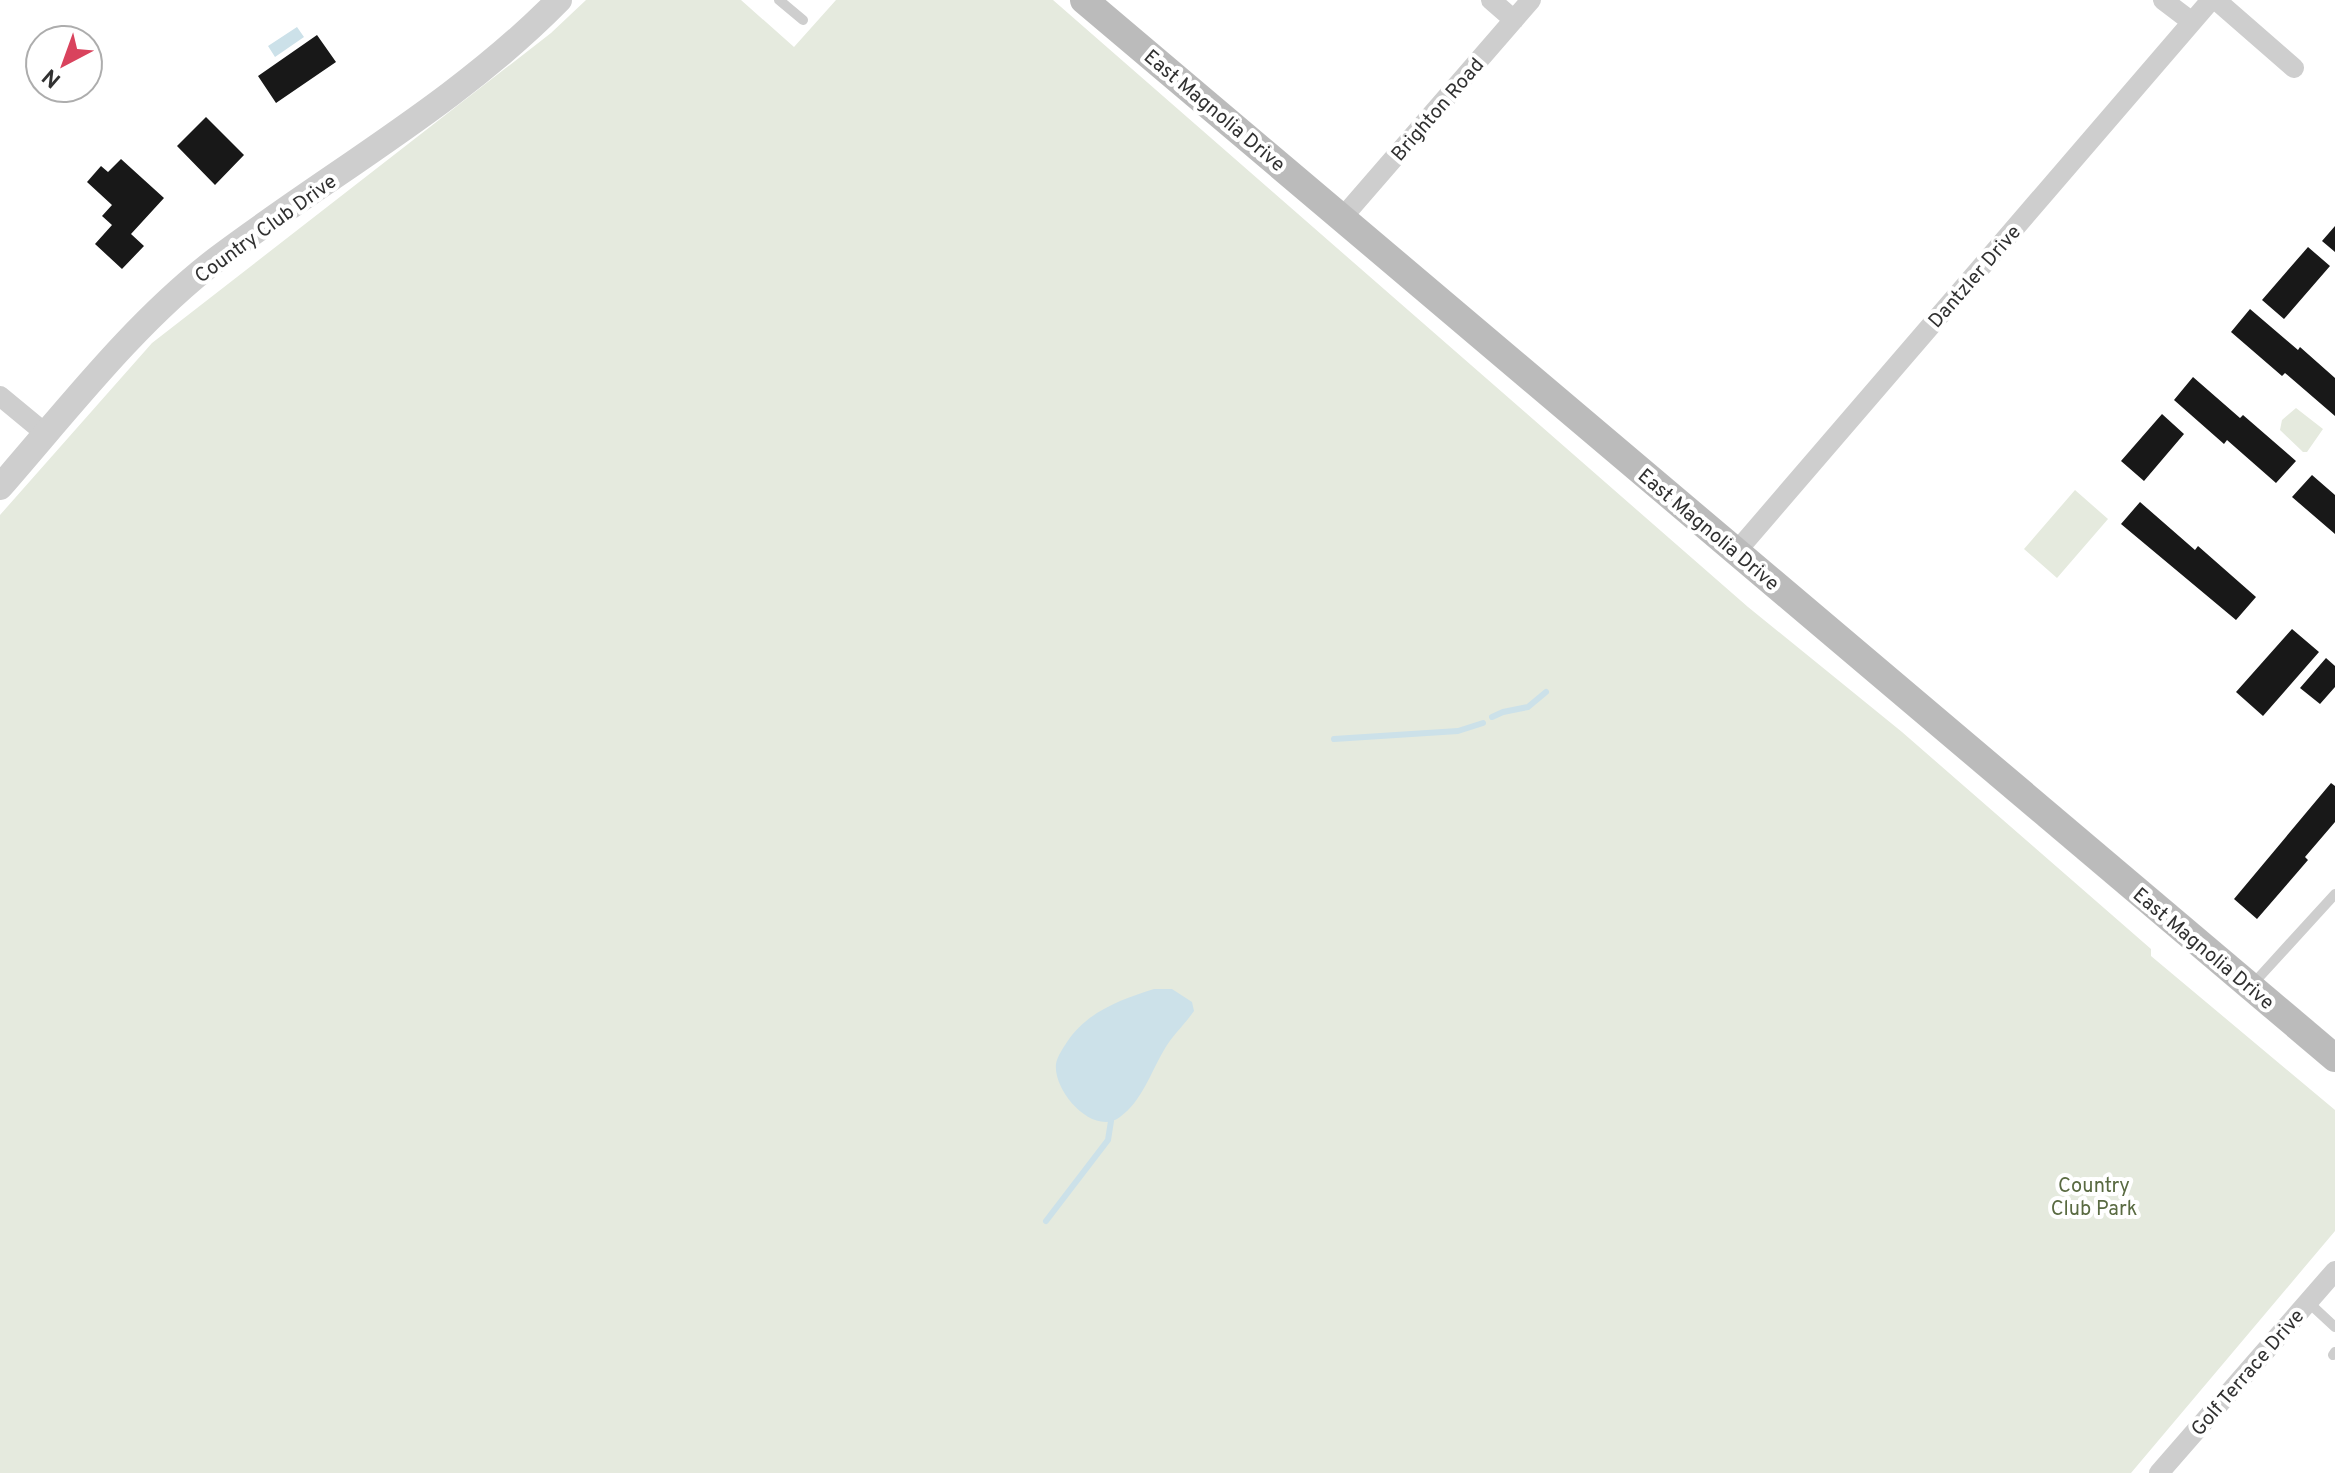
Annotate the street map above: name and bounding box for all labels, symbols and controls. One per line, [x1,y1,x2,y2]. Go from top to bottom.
north arrow [24,24,104,104]
street label: East Magnolia Drive [1137,45,1290,178]
street label: Brighton Road [1386,53,1491,167]
text: N [38,62,67,93]
street label: Country Club Drive [190,169,342,290]
street label: Dantzler Drive [1924,220,2027,334]
street label: East Magnolia Drive [1631,464,1784,597]
street label: East Magnolia Drive [2126,883,2279,1016]
park label: Country Club Park [2051,1174,2137,1223]
street label: Golf Terrace Drive [2186,1304,2311,1442]

